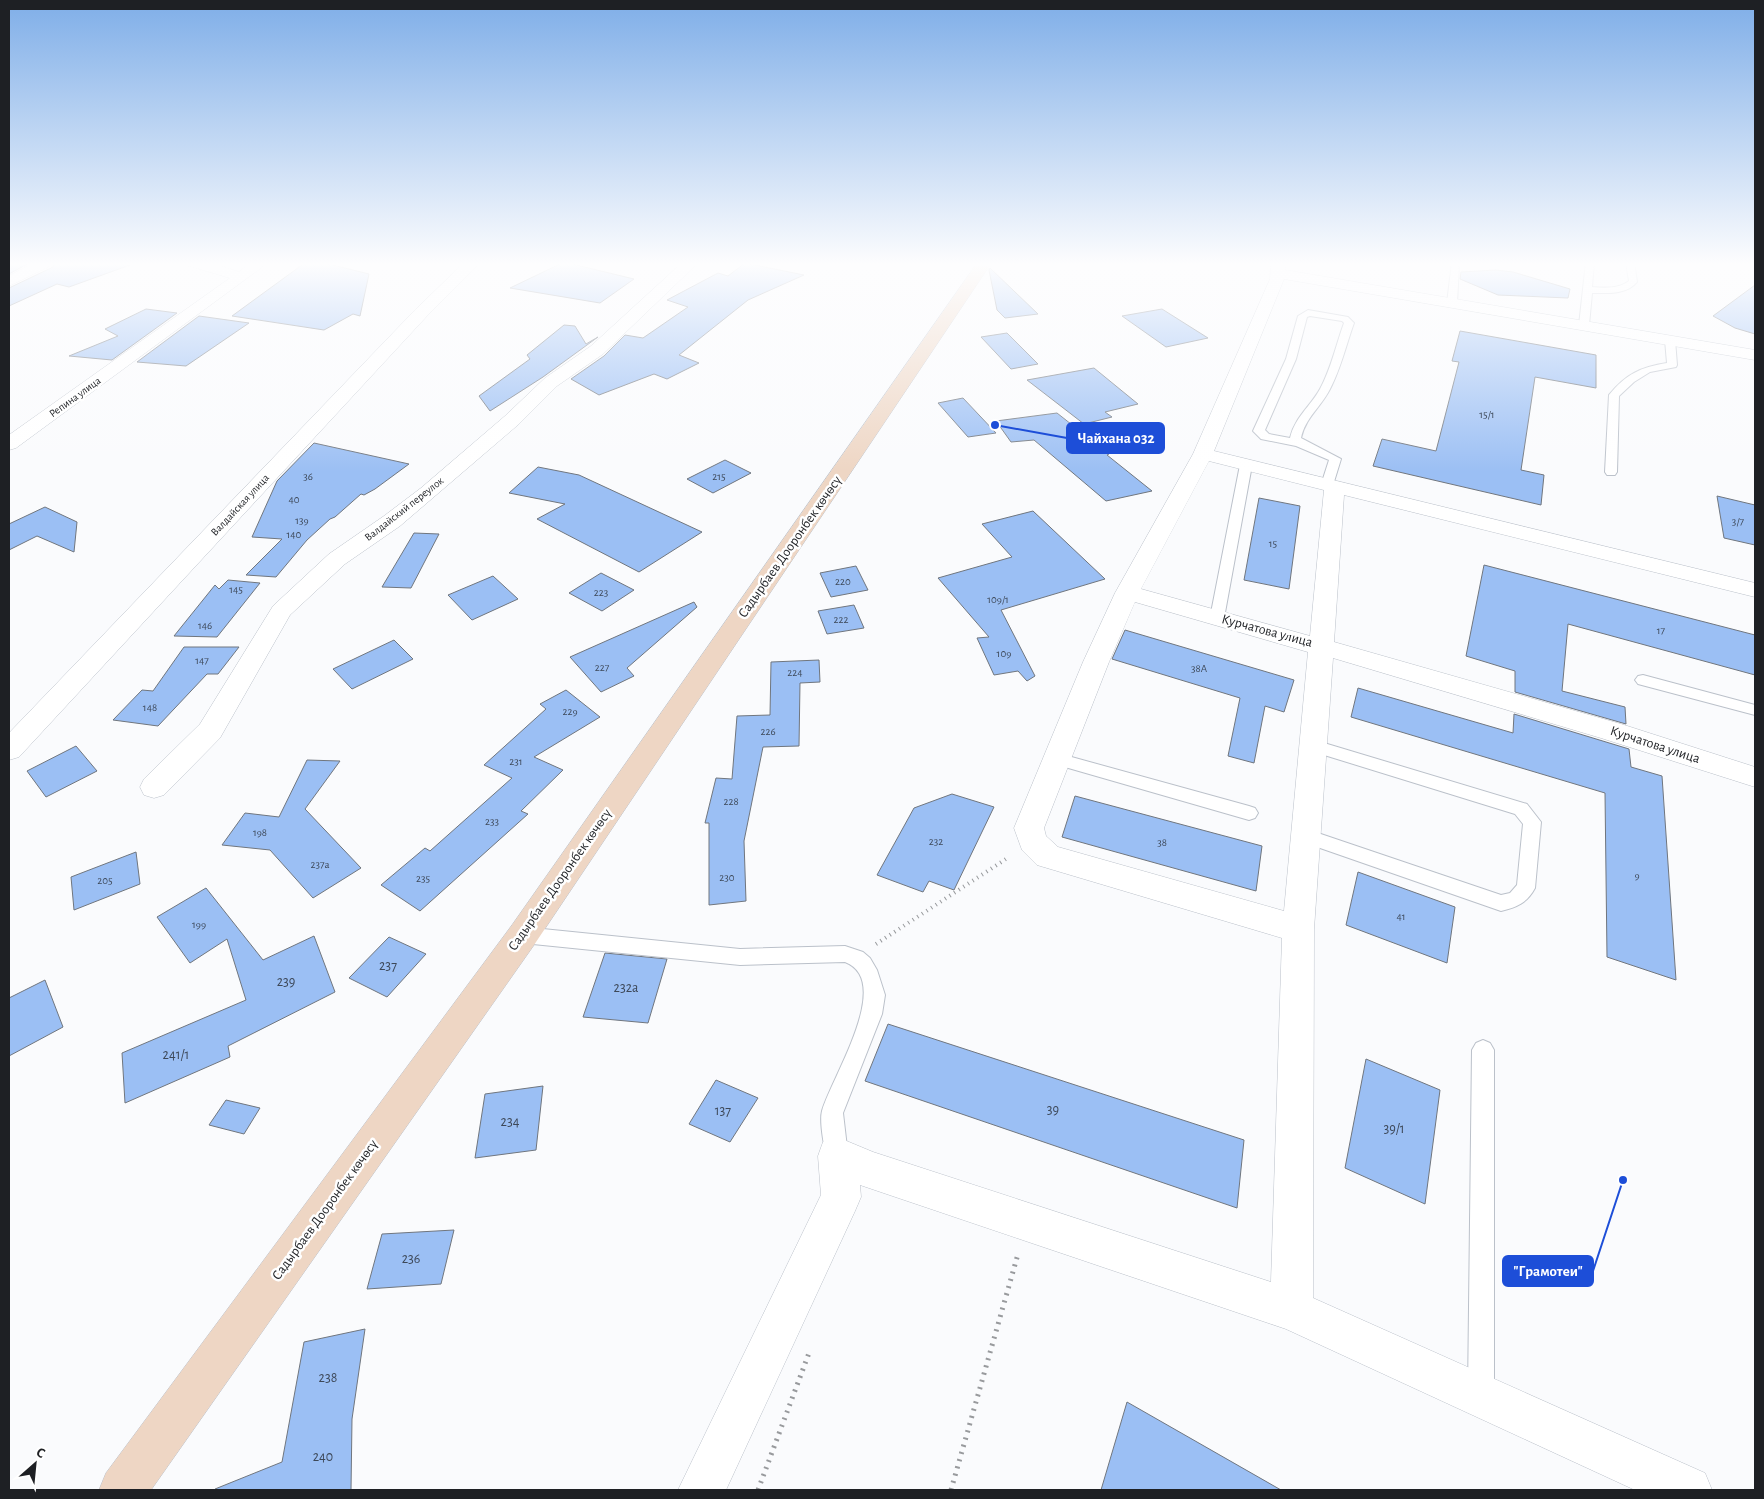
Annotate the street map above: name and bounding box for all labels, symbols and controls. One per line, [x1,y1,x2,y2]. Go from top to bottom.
street label: Репина улица [47,375,103,419]
house number: 15/1 [1479,409,1495,420]
callout: Чайхана 032 [1067,423,1164,453]
text: Чайхана 032 [1078,431,1154,446]
house number: 36 [303,471,313,482]
house number: 215 [712,471,726,482]
street label: Валдайская улица [209,472,271,538]
street label: Садырбаев Дооронбек көчөсү [736,473,844,620]
street label: Валдайский переулок [363,475,445,543]
house number: 40 [288,494,300,505]
house number: 139 [295,515,309,526]
house number: 3/7 [1732,516,1745,527]
house number: 140 [287,529,302,540]
house number: 15 [1269,538,1278,549]
house number: 220 [835,576,851,587]
house number: 145 [229,584,243,595]
house number: 223 [594,587,609,598]
house number: 109/1 [987,594,1009,605]
street label: Курчатова улица [1220,612,1315,650]
house number: 222 [833,614,849,625]
house number: 146 [198,620,212,631]
house number: 17 [1657,625,1666,636]
house number: 109 [997,648,1011,659]
house number: 147 [195,655,209,666]
house number: 227 [595,662,610,673]
house number: 38A [1191,663,1208,674]
house number: 224 [787,667,803,678]
house number: 148 [143,702,157,713]
house number: 229 [562,706,578,717]
street label: Курчатова улица [1608,724,1702,766]
house number: 226 [760,726,776,737]
house number: 231 [509,756,523,767]
house number: 228 [723,796,739,807]
street label: Садырбаев Дооронбек көчөсү [506,806,614,953]
house number: 233 [485,816,499,827]
house number: 198 [253,827,267,838]
house number: 232 [929,836,943,847]
house number: 38 [1157,837,1167,848]
house number: 237а [310,859,330,870]
house number: 9 [1634,870,1640,881]
house number: 230 [719,872,735,883]
house number: 235 [416,873,430,884]
house number: 205 [97,875,113,886]
house number: 41 [1396,911,1406,922]
house number: 199 [192,919,206,930]
house number: 237 [379,959,397,973]
house number: 239 [277,975,295,989]
house number: 232а [614,981,639,995]
house number: 241/1 [163,1048,189,1062]
house number: 39 [1047,1103,1059,1117]
house number: 137 [715,1104,731,1118]
house number: 234 [501,1115,520,1129]
house number: 39/1 [1383,1122,1405,1136]
street label: Садырбаев Дооронбек көчөсү [270,1137,381,1283]
house number: 236 [402,1252,420,1266]
callout: "Грамотеи" [1503,1256,1593,1286]
text: "Грамотеи" [1513,1264,1583,1279]
house number: 238 [319,1371,337,1385]
north arrow [10,1439,60,1489]
text: С [34,1445,47,1461]
house number: 240 [313,1450,333,1464]

